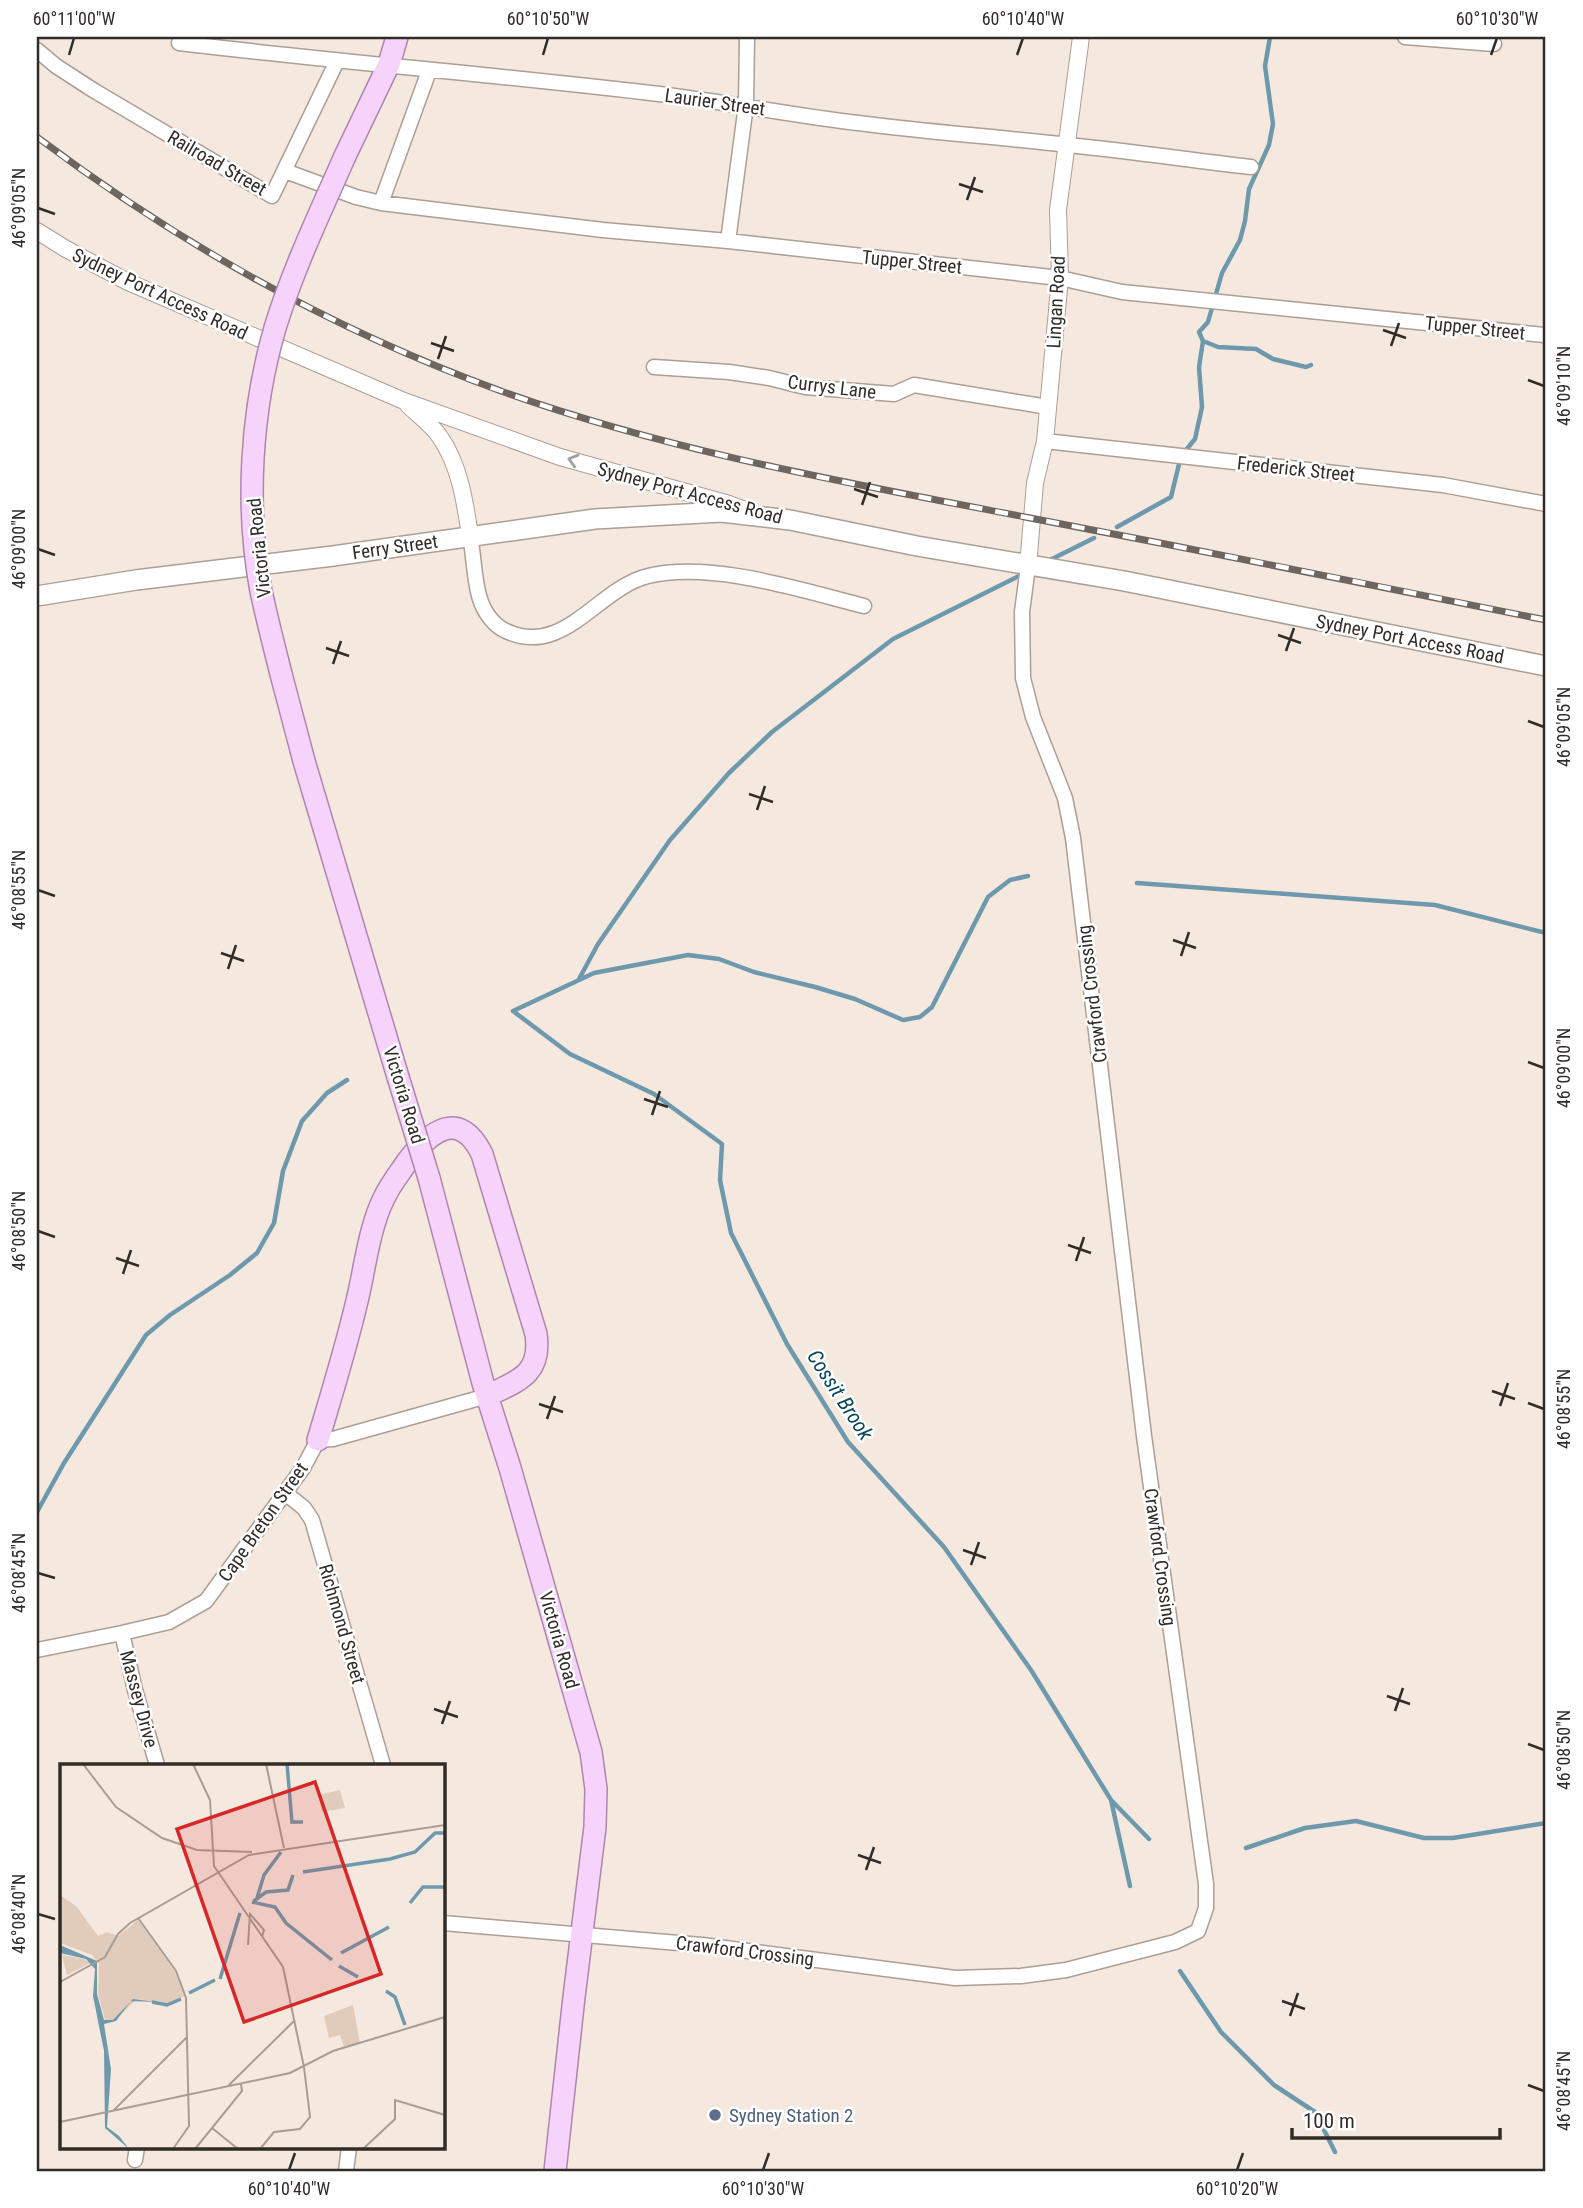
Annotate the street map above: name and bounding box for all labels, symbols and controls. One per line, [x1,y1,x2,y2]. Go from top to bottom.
text: 60°11'00"W [33,8,116,29]
text: 60°10'50"W [507,8,590,29]
text: 60°10'40"W [982,8,1065,29]
text: 60°10'30"W [1456,8,1539,29]
street label: Laurier Street [663,84,767,120]
street label: Railroad Street [163,125,271,201]
text: 46°09'05"N [8,168,29,248]
street label: Sydney Port Access Road [69,243,251,345]
street label: Tupper Street [861,245,963,279]
street label: Lingan Road [1042,255,1070,349]
street label: Tupper Street [1424,311,1526,345]
text: 46°09'10"N [1553,346,1574,426]
street label: Currys Lane [786,370,878,404]
street label: Frederick Street [1236,451,1356,487]
one-way arrow [567,454,579,469]
street label: Sydney Port Access Road [595,457,785,529]
street label: Victoria Road [242,497,276,599]
text: 46°09'00"N [8,509,29,589]
street label: Ferry Street [351,530,439,564]
street label: Sydney Port Access Road [1314,610,1506,668]
text: 46°09'05"N [1553,687,1574,767]
text: 46°08'55"N [8,850,29,930]
street label: Crawford Crossing [1072,924,1112,1064]
text: 46°09'00"N [1553,1028,1574,1108]
street label: Victoria Road [378,1044,430,1146]
text: 46°08'50"N [8,1191,29,1271]
water label: Cossit Brook [802,1345,878,1445]
text: 46°08'55"N [1553,1369,1574,1449]
street label: Cape Breton Street [213,1458,313,1586]
street label: Crawford Crossing [1139,1487,1181,1627]
text: 46°08'45"N [8,1533,29,1613]
street label: Richmond Street [314,1561,370,1687]
street label: Victoria Road [534,1589,584,1691]
street label: Massey Drive [115,1648,163,1750]
text: 46°08'50"N [1553,1710,1574,1790]
inset map [60,1764,444,2148]
text: 46°08'40"N [8,1874,29,1954]
street label: Crawford Crossing [675,1931,815,1971]
text: 46°08'45"N [1553,2051,1574,2131]
scale bar [1292,2096,1501,2140]
place label: Sydney Station 2 [729,2104,853,2127]
marker: Sydney Station 2 [707,2107,723,2123]
text: 100 m [1303,2109,1355,2133]
text: 60°10'40"W [248,2178,331,2199]
text: 60°10'30"W [722,2178,805,2199]
text: 60°10'20"W [1196,2178,1279,2199]

